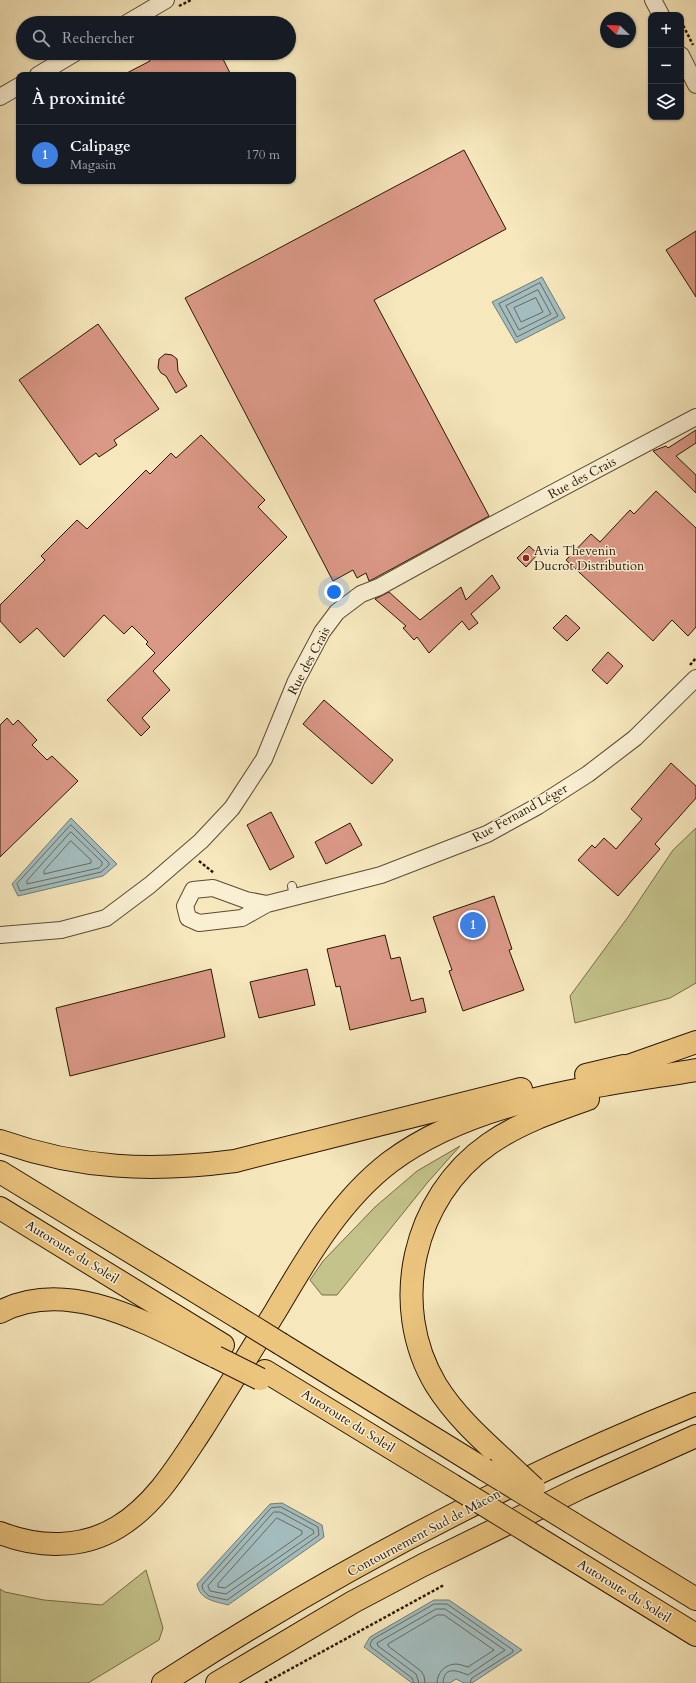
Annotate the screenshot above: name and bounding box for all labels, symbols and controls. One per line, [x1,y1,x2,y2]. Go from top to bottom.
north arrow [600,12,636,48]
map controls [648,12,684,120]
button: + [648,12,684,48]
search box [16,16,296,60]
icon: search [30,27,52,49]
text: Rechercher [62,28,134,48]
button: − [648,48,684,84]
button: layers [648,84,684,120]
text: À proximité [32,87,126,110]
text: Calipage [70,136,131,156]
text: 1 [42,146,48,164]
text: 170 m [246,146,280,164]
text: Magasin [70,156,116,174]
street label: Rue des Crais [545,453,619,503]
place label: Avia Thevenin Ducrot Distribution [534,542,645,575]
marker: Avia Thevenin Ducrot Distribution [521,553,531,563]
your location [324,582,344,602]
street label: Rue des Crais [284,624,334,698]
street label: Rue Fernand Léger [469,779,571,847]
pin: 1 [460,910,486,940]
street label: Autoroute du Soleil [22,1216,123,1288]
street label: Autoroute du Soleil [298,1385,399,1457]
street label: Contournement Sud de Mâcon [344,1485,504,1581]
street label: Autoroute du Soleil [574,1555,675,1627]

